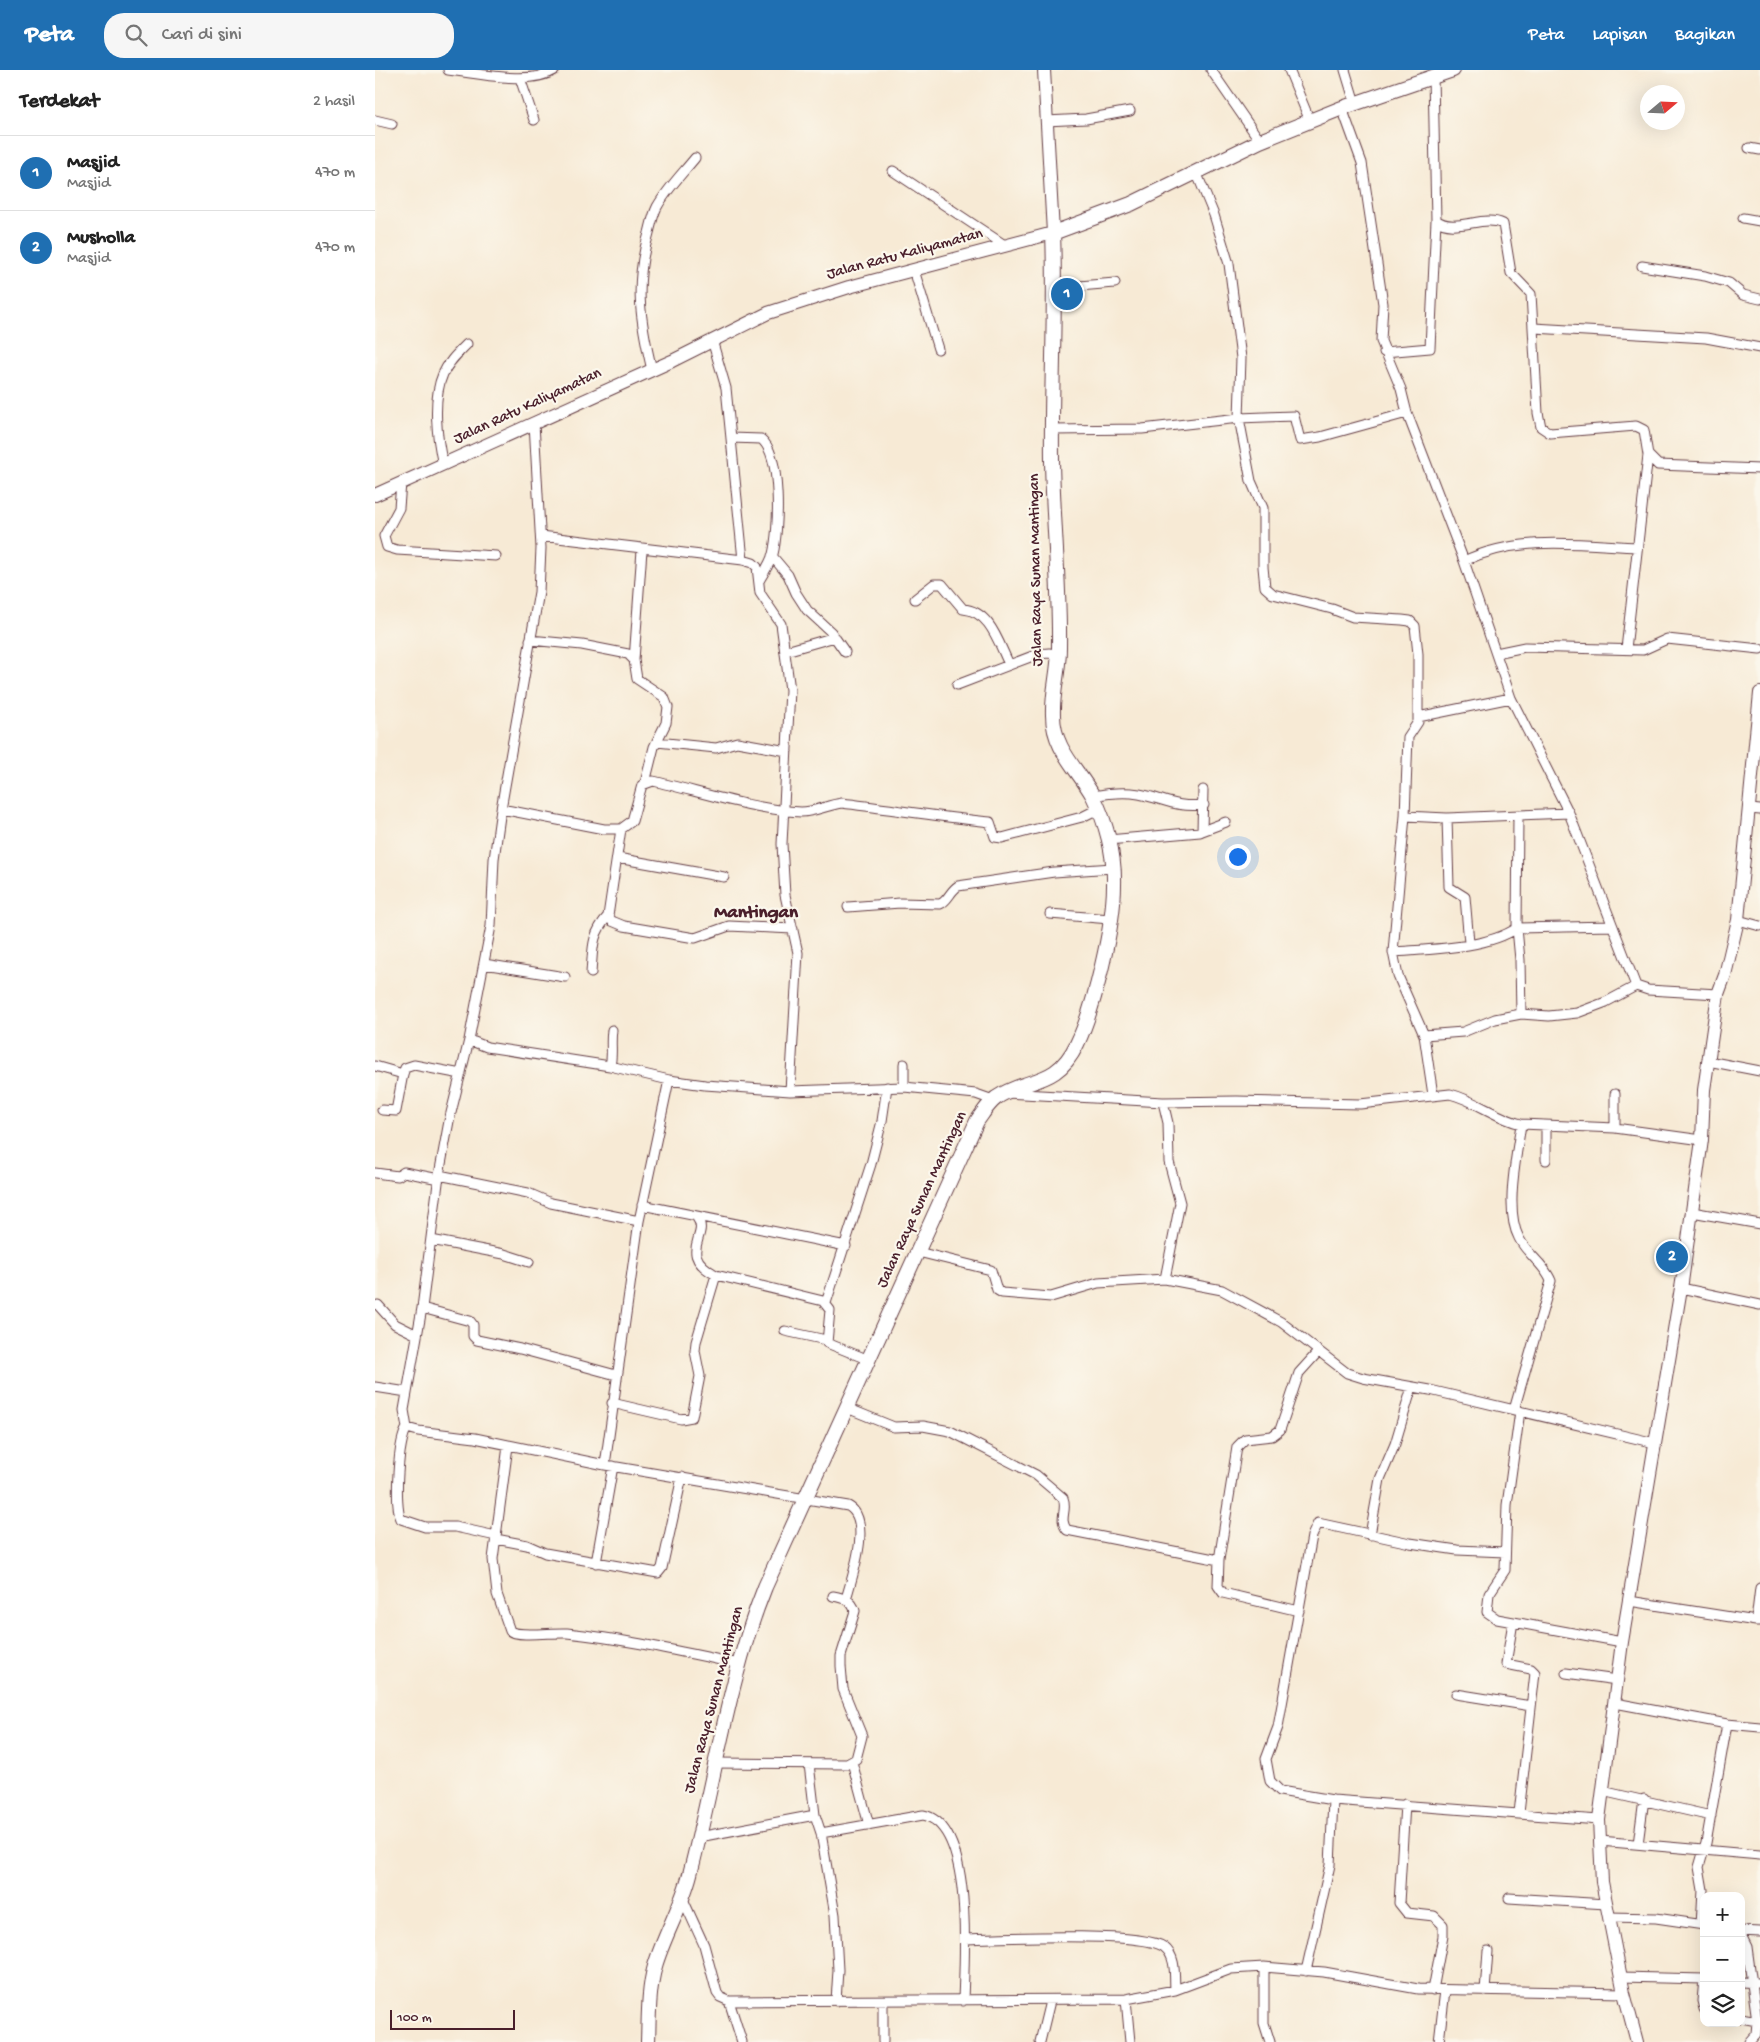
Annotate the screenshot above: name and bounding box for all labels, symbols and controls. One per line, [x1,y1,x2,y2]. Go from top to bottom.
search box [104,13,454,58]
text: Peta [25,21,74,50]
icon: search [122,21,150,49]
text: Cari di sini [162,24,242,47]
text: Peta [1528,25,1565,46]
text: Lapisan [1593,25,1647,46]
text: Bagikan [1675,25,1735,46]
north arrow [1640,85,1685,130]
text: Terdekat [20,90,99,115]
text: 2 hasil [313,93,355,112]
text: Masjid [67,152,119,175]
text: 1 [33,164,39,183]
text: 470 m [315,164,355,183]
text: Masjid [67,175,110,194]
street label: Jalan Ratu Kaliyamatan [825,225,986,285]
text: Musholla [67,227,135,250]
text: 2 [32,239,40,258]
text: 470 m [315,239,355,258]
text: Masjid [67,250,110,269]
pin: 1 [1051,275,1083,313]
street label: Jalan Ratu Kaliyamatan [451,364,605,450]
street label: Jalan Raya Sunan Mantingan [1026,473,1048,666]
your location [1225,844,1251,870]
district label: Mantingan [714,902,799,925]
street label: Jalan Raya Sunan Mantingan [874,1108,972,1291]
pin: 2 [1656,1238,1688,1276]
street label: Jalan Raya Sunan Mantingan [681,1604,749,1795]
map controls [1700,1892,1745,2027]
button: + [1700,1892,1745,1937]
button: − [1700,1937,1745,1982]
button: layers [1700,1982,1745,2027]
scale bar [390,2007,515,2030]
text: 100 m [397,2010,432,2027]

